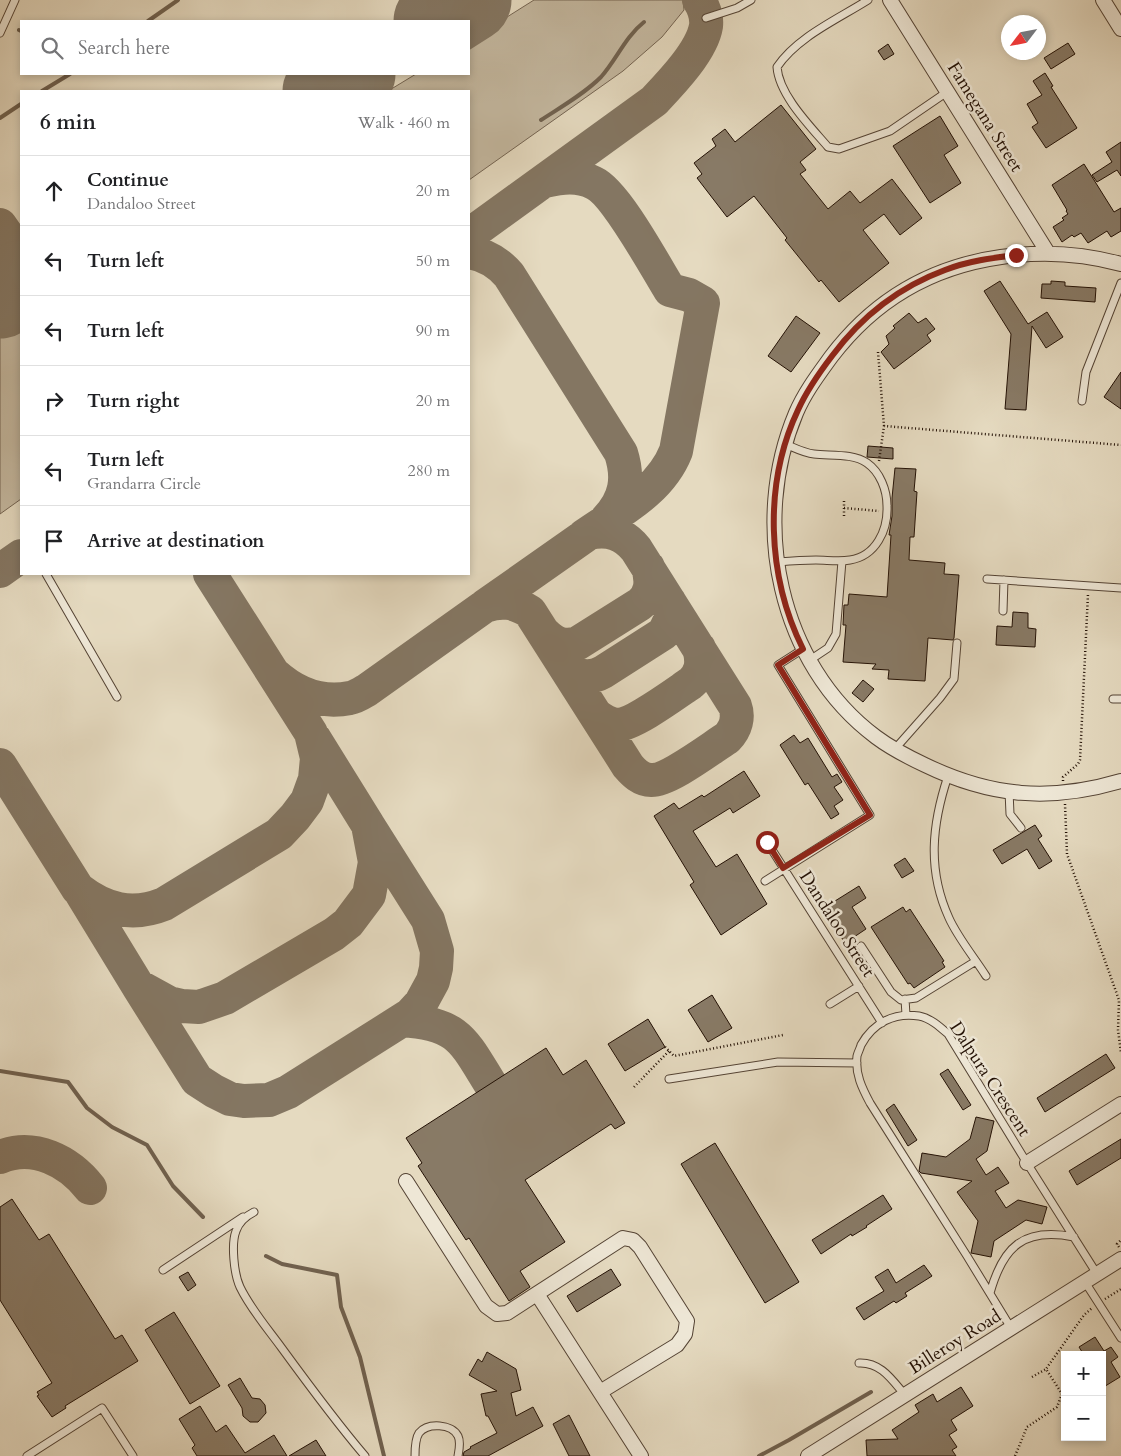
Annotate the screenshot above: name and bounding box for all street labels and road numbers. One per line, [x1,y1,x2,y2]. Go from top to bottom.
street label: Famegana Street [941,57,1029,177]
street label: Dandaloo Street [793,866,881,982]
street label: Dalpura Crescent [943,1017,1037,1142]
street label: Billeroy Road [904,1303,1006,1380]

